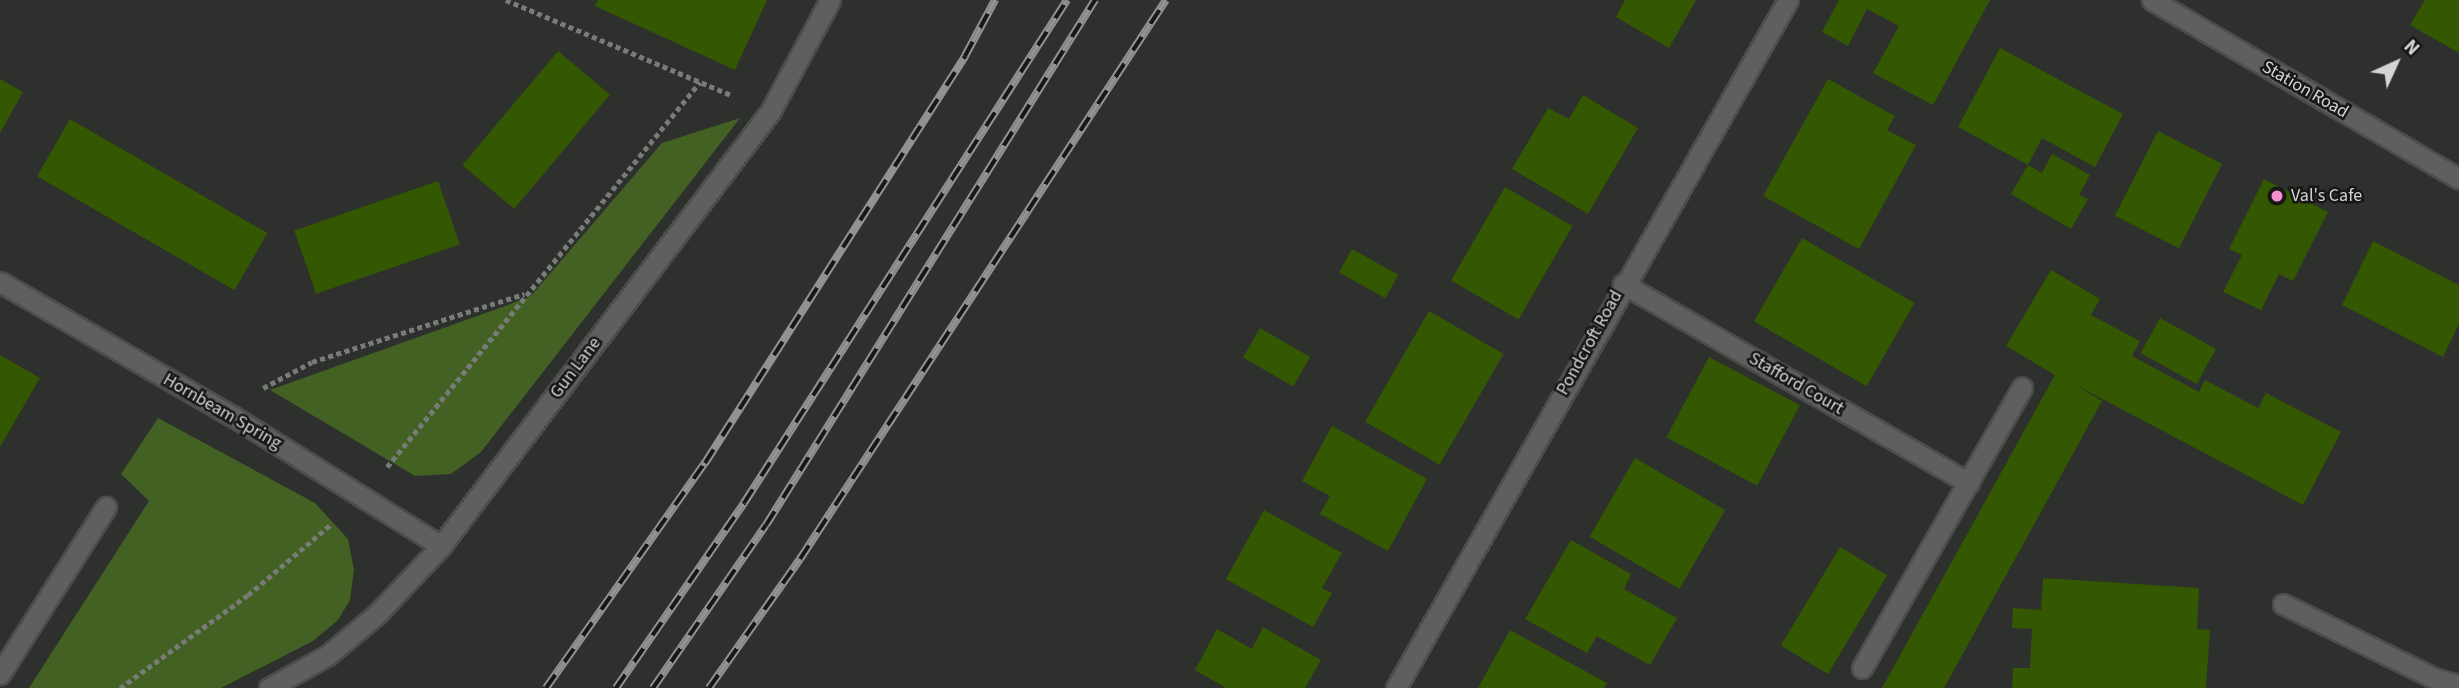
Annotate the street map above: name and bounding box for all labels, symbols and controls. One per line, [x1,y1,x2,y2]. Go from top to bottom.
north arrow [2361,28,2431,98]
text: N [2397,34,2425,62]
street label: Station Road [2258,57,2352,123]
place label: Val's Cafe [2291,185,2362,207]
marker: Val's Cafe [2269,188,2285,204]
street label: Pondcroft Road [1552,287,1628,399]
street label: Gun Lane [546,333,606,403]
street label: Stafford Court [1745,348,1847,420]
street label: Hornbeam Spring [159,369,285,455]

